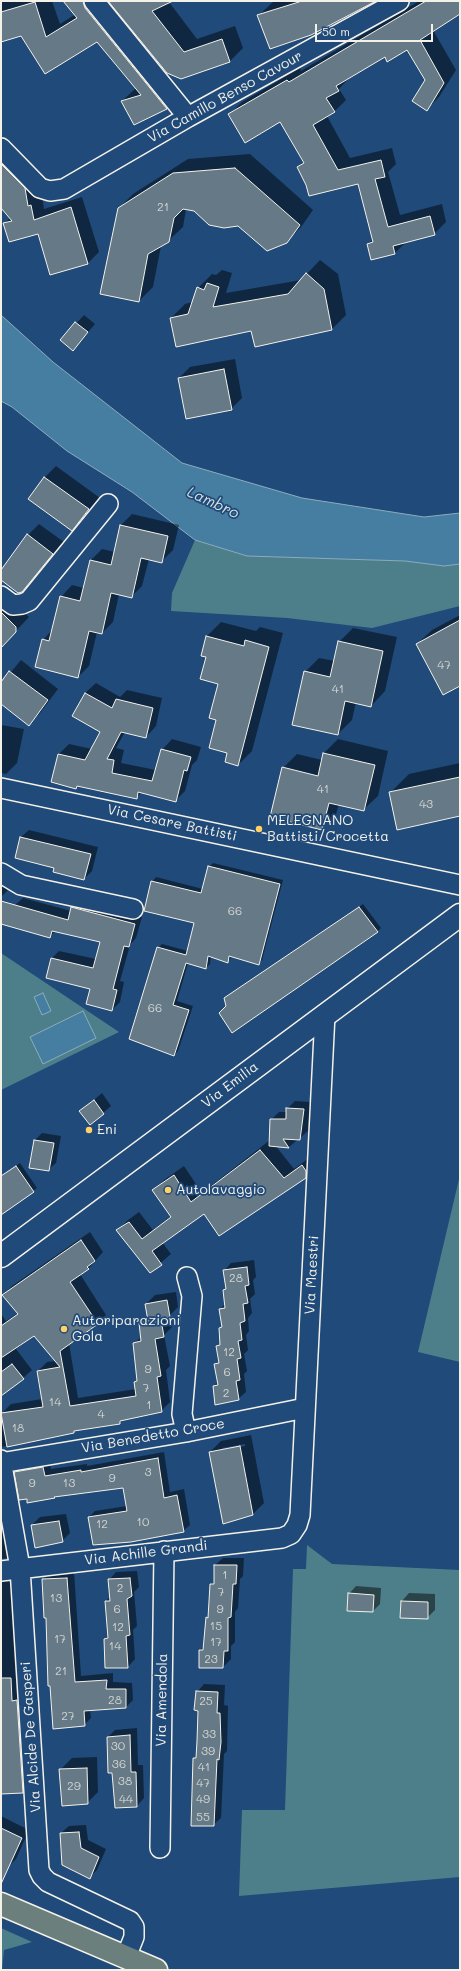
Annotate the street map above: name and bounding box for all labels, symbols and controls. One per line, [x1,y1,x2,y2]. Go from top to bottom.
scale bar [317,16,435,42]
text: 50 m [322,23,350,39]
street label: Via Camillo Benso Cavour [145,47,305,147]
house number: 21 [157,200,169,214]
water label: Lambro [184,483,242,523]
house number: 47 [437,658,451,672]
house number: 41 [332,682,344,696]
house number: 41 [317,782,329,796]
house number: 43 [419,797,433,811]
street label: Via Cesare Battisti [106,801,238,845]
place label: MELEGNANO Battisti/Crocetta [267,813,389,846]
marker: MELEGNANO Battisti/Crocetta [254,824,264,834]
house number: 66 [228,904,242,918]
house number: 66 [148,1001,162,1015]
street label: Via Emilia [198,1058,262,1112]
place label: Eni [97,1122,117,1138]
marker: Eni [84,1125,94,1135]
place label: Autolavaggio [176,1182,265,1198]
marker: Autolavaggio [163,1185,173,1195]
street label: Via Maestri [302,1235,322,1315]
house number: 28 [229,1271,243,1285]
place label: Autoriparazioni Gola [72,1313,181,1346]
marker: Autoriparazioni Gola [59,1324,69,1334]
house number: 12 [223,1345,235,1359]
house number: 9 [144,1362,152,1376]
house number: 6 [223,1365,231,1379]
house number: 7 [143,1381,149,1395]
house number: 2 [223,1386,229,1400]
house number: 14 [49,1395,61,1409]
house number: 1 [146,1398,152,1412]
house number: 4 [97,1407,105,1421]
street label: Via Benedetto Croce [80,1415,226,1457]
house number: 18 [12,1421,24,1435]
house number: 3 [144,1465,152,1479]
house number: 9 [108,1471,116,1485]
house number: 9 [28,1476,36,1490]
house number: 13 [63,1476,75,1490]
house number: 10 [137,1515,149,1529]
house number: 12 [96,1517,108,1531]
street label: Via Achille Grandi [84,1537,208,1569]
house number: 1 [222,1568,228,1582]
house number: 2 [117,1581,123,1595]
house number: 7 [218,1585,224,1599]
house number: 13 [50,1591,62,1605]
house number: 6 [113,1602,121,1616]
house number: 9 [216,1602,224,1616]
house number: 15 [210,1619,222,1633]
house number: 12 [112,1620,124,1634]
house number: 17 [54,1632,66,1646]
house number: 17 [210,1635,222,1649]
house number: 14 [109,1639,121,1653]
house number: 23 [204,1652,218,1666]
street label: Via Amendola [153,1653,171,1747]
street label: Via Alcide De Gasperi [17,1661,45,1813]
house number: 21 [55,1664,67,1678]
house number: 28 [108,1693,122,1707]
house number: 25 [199,1694,213,1708]
house number: 27 [61,1709,75,1723]
house number: 33 [202,1727,216,1741]
house number: 30 [111,1739,125,1753]
house number: 39 [201,1744,215,1758]
house number: 36 [112,1757,126,1771]
house number: 41 [198,1760,210,1774]
house number: 38 [118,1774,132,1788]
house number: 47 [196,1776,210,1790]
house number: 29 [67,1779,81,1793]
house number: 44 [119,1792,133,1806]
house number: 49 [196,1792,210,1806]
house number: 55 [196,1810,210,1824]

